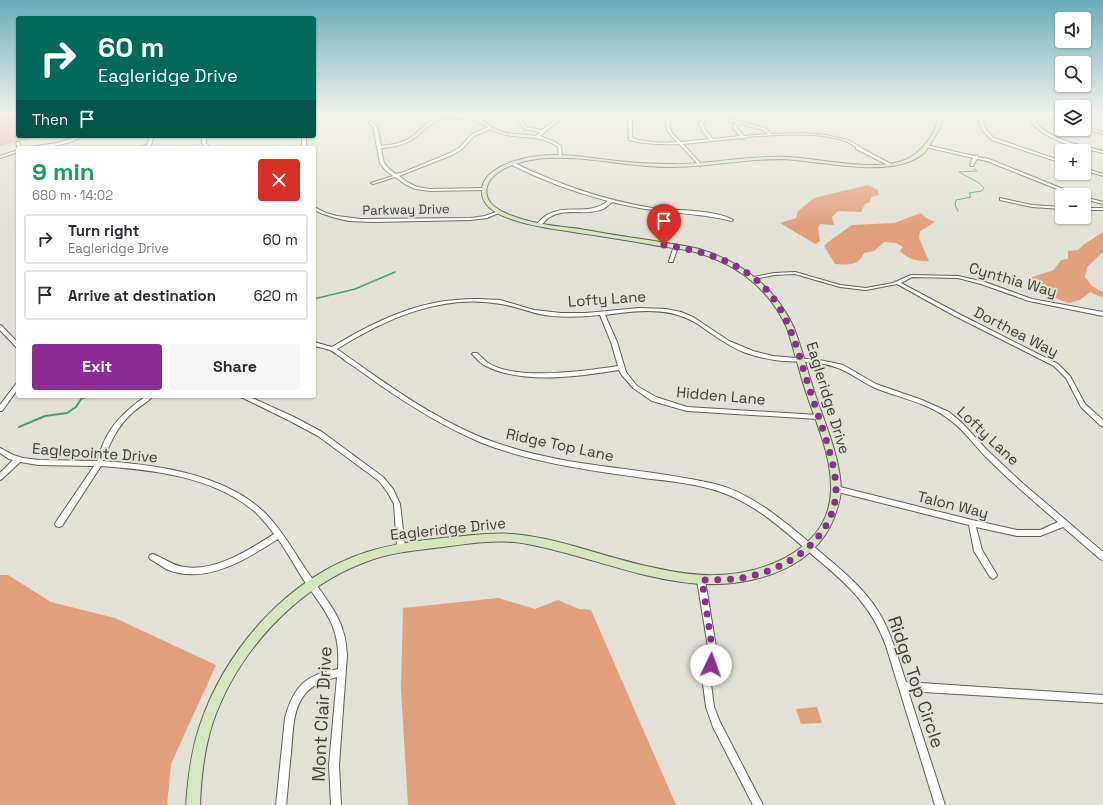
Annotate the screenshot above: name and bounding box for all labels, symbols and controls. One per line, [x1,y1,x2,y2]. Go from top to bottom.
map controls [1055,12,1091,224]
button: sound [1055,12,1091,48]
text: 60 m [98,29,164,65]
icon: right [32,32,84,84]
button: search [1055,56,1091,92]
text: Eagleridge Drive [98,64,238,87]
button: layers [1055,100,1091,136]
icon: arrive [76,108,98,130]
text: Then [32,110,68,129]
button: + [1055,144,1091,180]
text: 9 min [32,156,95,187]
button: close [258,159,300,201]
text: 680 m · 14:02 [32,187,113,204]
button: − [1055,188,1091,224]
street label: Parkway Drive [362,200,450,219]
pin [647,204,681,245]
icon: arrive [653,210,675,232]
text: Turn right [68,221,139,240]
icon: right [34,228,56,250]
text: 60 m [262,230,298,249]
text: Eagleridge Drive [68,240,169,257]
street label: Cynthia Way [967,258,1059,301]
icon: arrive [34,284,56,306]
text: Arrive at destination [68,286,216,305]
text: 620 m [253,286,298,305]
street label: Lofty Lane [567,286,647,311]
street label: Dorthea Way [971,302,1062,361]
street label: Eagleridge Drive [802,339,855,456]
button: Exit [32,344,162,390]
button: Share [170,344,300,390]
street label: Hidden Lane [676,382,767,409]
street label: Lofty Lane [953,402,1024,469]
street label: Ridge Top Lane [504,424,616,465]
street label: Eaglepointe Drive [32,439,159,466]
street label: Talon Way [916,487,991,523]
street label: Eagleridge Drive [389,513,507,544]
street label: Ridge Top Circle [883,613,950,751]
position arrow [690,644,732,686]
street label: Mont Clair Drive [306,646,337,782]

